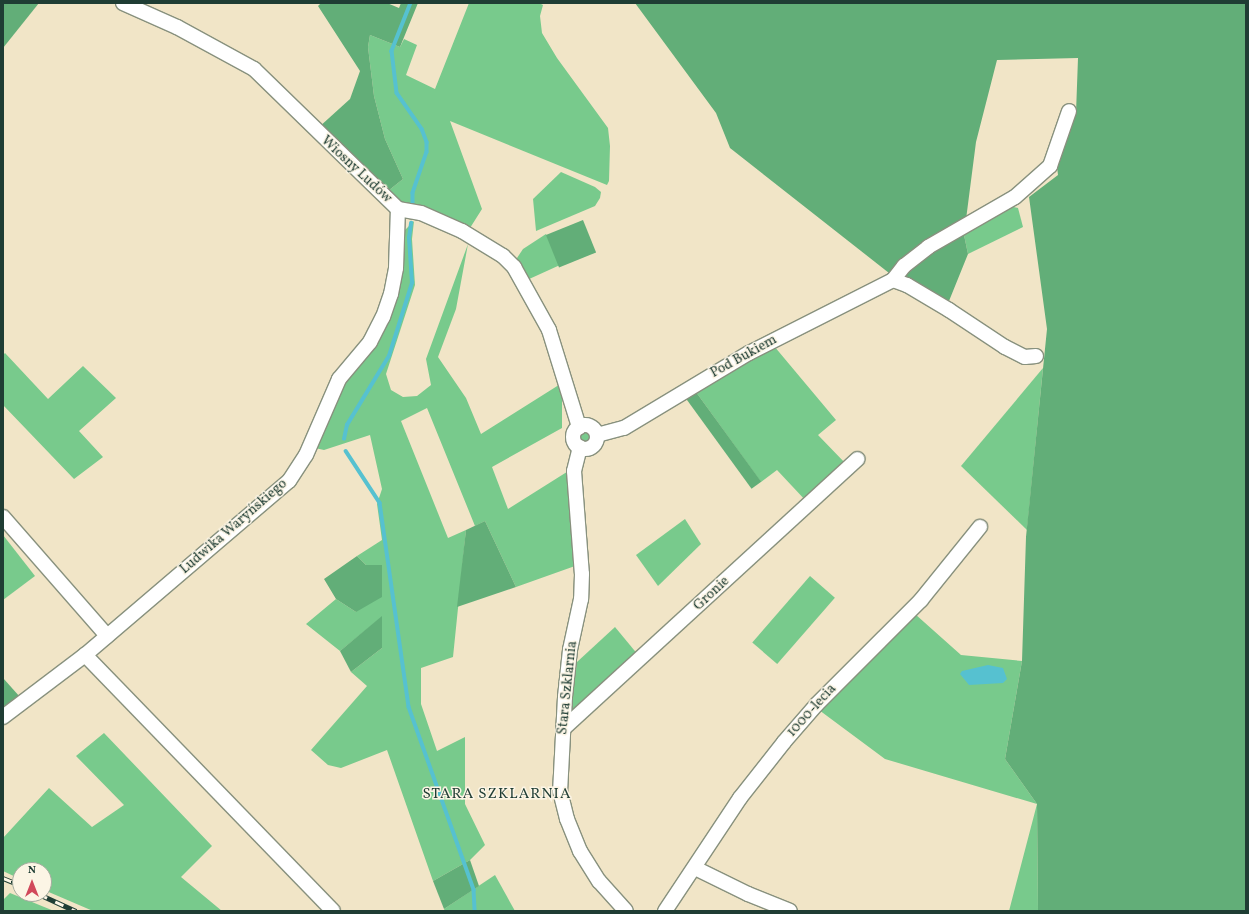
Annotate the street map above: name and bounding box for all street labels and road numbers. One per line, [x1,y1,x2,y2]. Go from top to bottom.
street label: Wiosny Ludów [317,133,395,207]
street label: Pod Bukiem [708,332,780,382]
street label: Ludwika Waryńskiego [177,476,291,578]
street label: Gronie [691,573,733,615]
street label: Stara Szklarnia [555,640,581,736]
street label: 1000-lecia [784,681,840,741]

